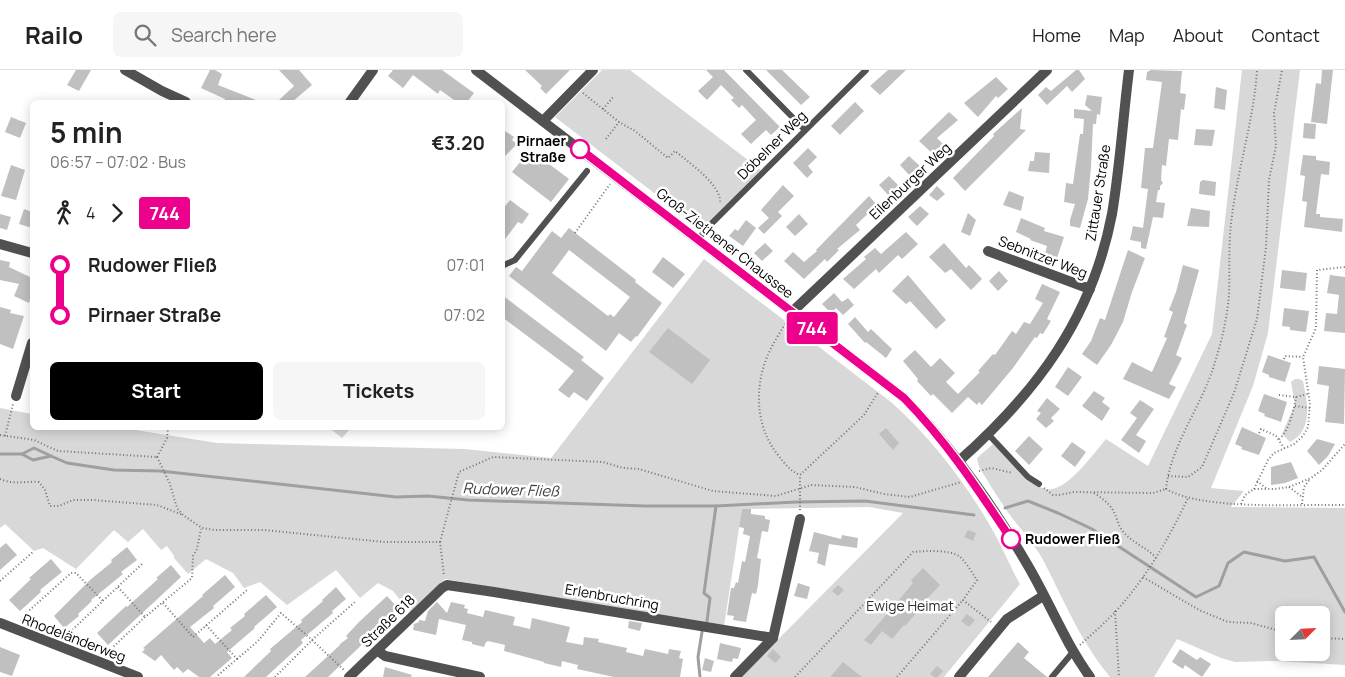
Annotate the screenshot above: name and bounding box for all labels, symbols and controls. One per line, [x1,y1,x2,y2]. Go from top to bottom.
search box [113,12,463,57]
text: Railo [25,18,83,51]
icon: search [131,21,159,49]
text: Search here [171,22,277,48]
text: Home [1032,23,1081,47]
text: Map [1109,23,1145,47]
text: About [1173,23,1223,47]
text: Contact [1251,23,1320,47]
street label: Döbelner Weg [733,106,810,183]
text: 5 min [50,113,123,151]
text: €3.20 [431,130,485,156]
place label: Pirnaer Straße [517,131,566,166]
street label: Eilenburger Weg [865,138,955,223]
marker: Pirnaer Straße [570,139,590,159]
street label: Zittauer Straße [1080,143,1115,243]
text: 06:57 – 07:02 · Bus [50,151,186,173]
street label: Groß-Ziethener Chaussee [653,183,798,302]
icon: walk [50,199,78,227]
icon: forward [103,199,131,227]
text: 744 [149,201,180,225]
text: 4 [86,202,95,224]
street label: Sebnitzer Weg [996,231,1090,282]
text: Rudower Fließ [88,252,217,278]
text: 07:01 [446,254,485,276]
text: Pirnaer Straße [88,302,221,328]
text: 07:02 [444,304,485,326]
line badge: 744 [783,312,841,344]
text: 744 [797,316,827,340]
button: Start [50,362,263,420]
button: Tickets [273,362,485,420]
water label: Rudower Fließ [462,477,561,502]
marker: Rudower Fließ [1001,529,1021,549]
place label: Rudower Fließ [1025,529,1120,548]
street label: Erlenbruchring [564,579,661,614]
street label: Straße 618 [357,590,419,651]
park label: Ewige Heimat [866,596,954,615]
north arrow [1275,606,1330,661]
map controls [1275,606,1330,661]
street label: Rhodeländerweg [20,609,129,666]

